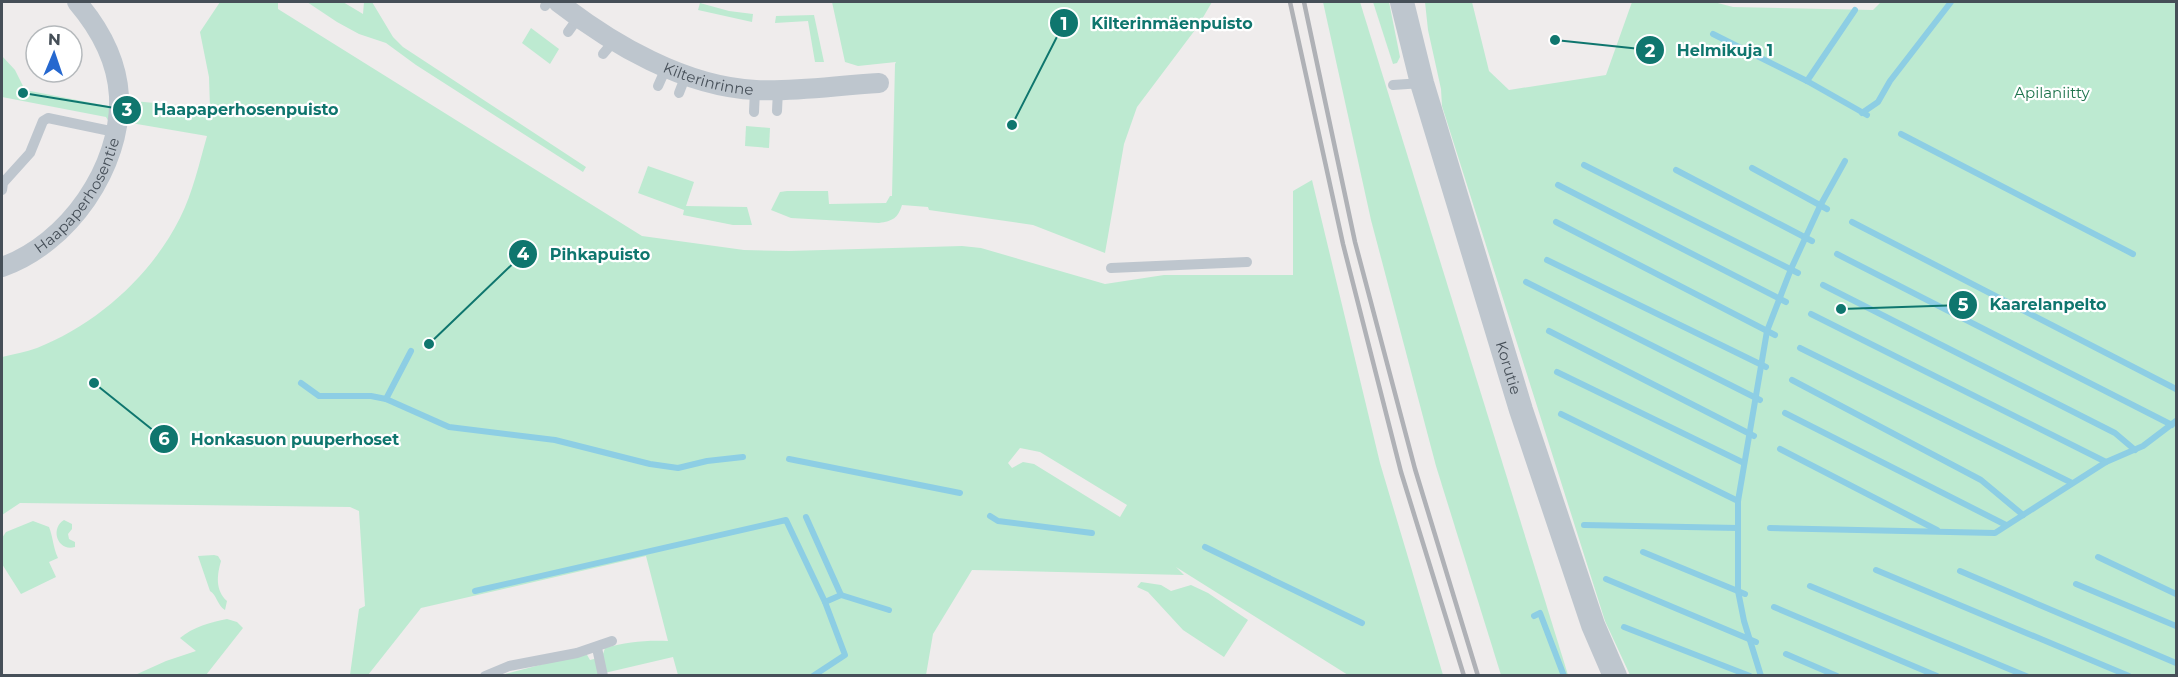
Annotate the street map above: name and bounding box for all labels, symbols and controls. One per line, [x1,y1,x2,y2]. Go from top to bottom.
callout: Kilterinmäenpuisto [1049,6,1265,40]
text: 1 [1060,13,1068,35]
text: Kilterinmäenpuisto [1091,14,1253,33]
north arrow [24,24,84,84]
text: N [48,30,61,49]
callout: Helmikuja 1 [1635,33,1785,67]
text: 2 [1645,40,1656,62]
text: Helmikuja 1 [1677,41,1773,60]
street label: Kilterinrinne [661,58,754,99]
park label: Apilaniitty [2014,83,2091,102]
callout: Haapaperhosenpuisto [112,93,351,127]
text: 3 [121,99,133,121]
text: Haapaperhosenpuisto [153,100,339,119]
street label: Haapaperhosentie [30,135,123,257]
callout: Pihkapuisto [508,237,662,271]
text: 4 [517,243,530,265]
text: Pihkapuisto [550,245,650,264]
callout: Kaarelanpelto [1948,288,2119,322]
text: 5 [1958,294,1969,316]
text: Kaarelanpelto [1989,295,2107,314]
street label: Korutie [1492,339,1526,397]
callout: Honkasuon puuperhoset [149,422,411,456]
text: 6 [158,428,170,450]
text: Honkasuon puuperhoset [191,430,399,449]

